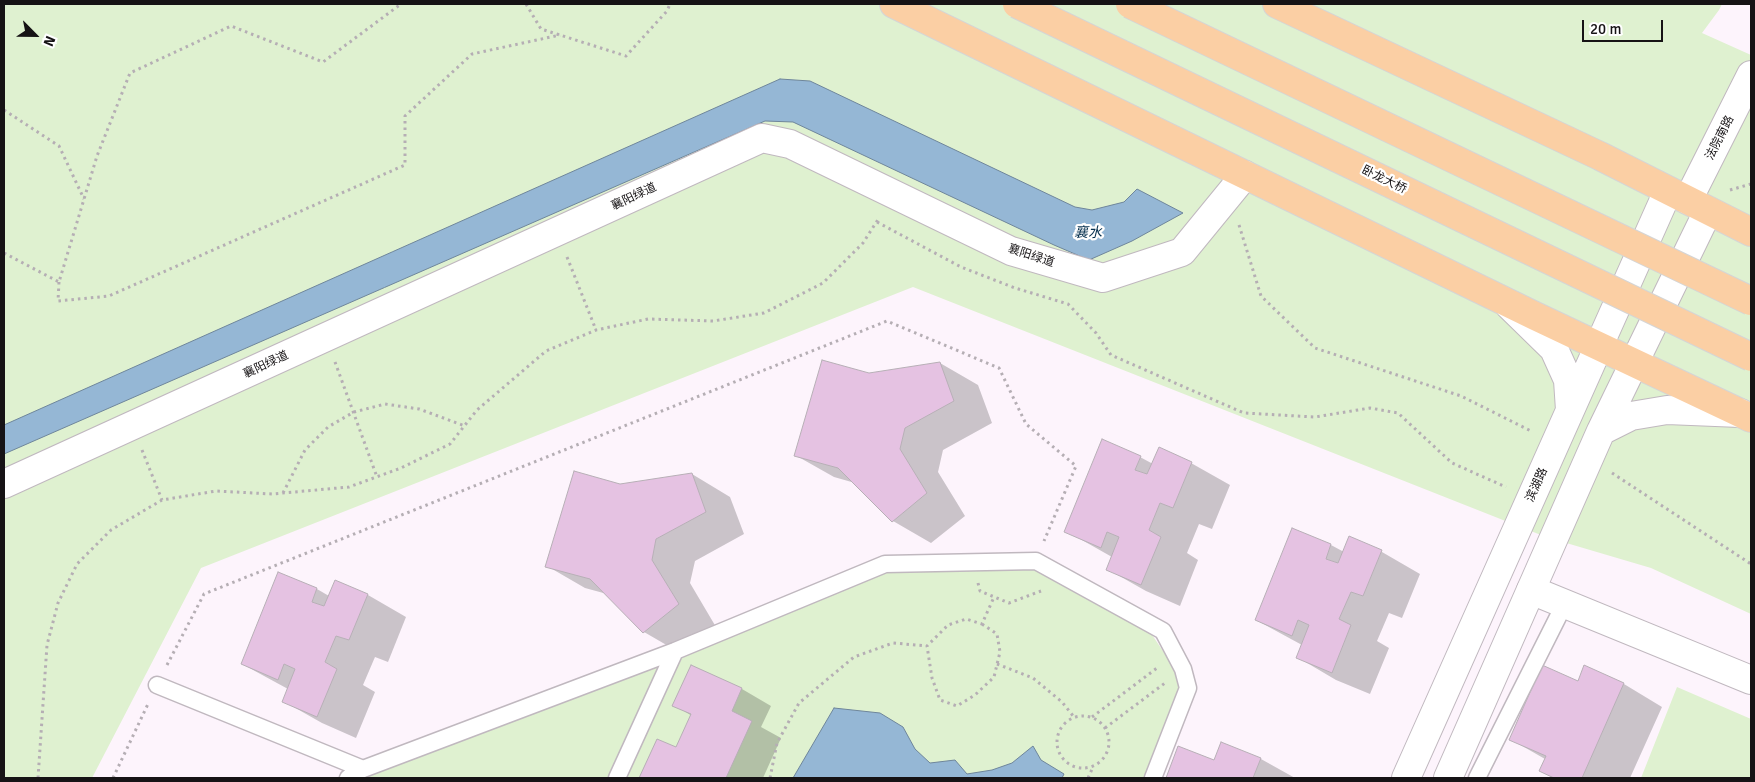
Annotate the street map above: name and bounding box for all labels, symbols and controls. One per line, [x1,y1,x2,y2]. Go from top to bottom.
north arrow [10,10,60,60]
scale bar [1585,10,1666,42]
text: 20 m [1590,20,1621,38]
text: N [40,33,59,49]
street label: 法院南路 [1703,113,1737,163]
street label: 卧龙大桥 [1359,163,1409,197]
street label: 襄阳绿道 [609,180,659,214]
water label: 襄水 [1074,225,1102,241]
street label: 襄阳绿道 [1006,242,1056,270]
street label: 襄阳绿道 [241,348,291,382]
street label: 滨湖路 [1523,466,1551,504]

